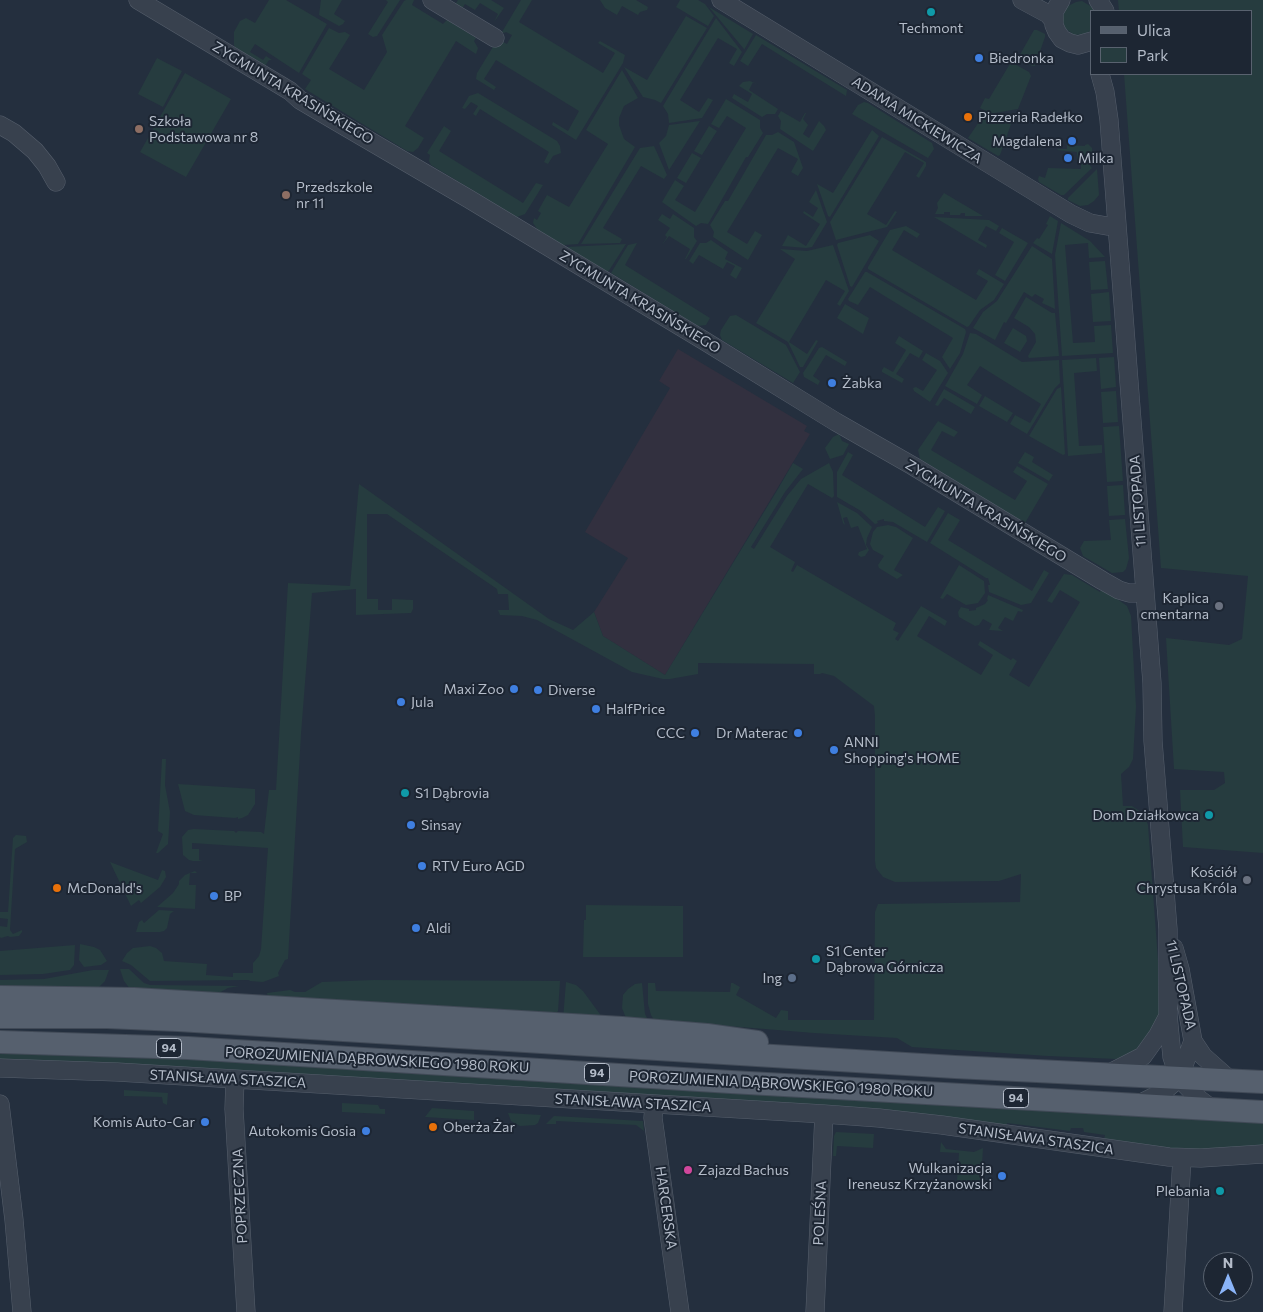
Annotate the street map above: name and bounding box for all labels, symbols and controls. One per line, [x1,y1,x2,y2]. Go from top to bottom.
marker: Techmont [925,6,937,18]
legend [1090,10,1253,75]
place label: Techmont [899,20,963,36]
text: Ulica [1137,21,1171,39]
street label: ZYGMUNTA KRASIŃSKIEGO [209,38,377,148]
text: Park [1137,46,1168,64]
place label: Biedronka [989,50,1054,66]
marker: Biedronka [973,52,985,64]
street label: ADAMA MICKIEWICZA [849,73,985,167]
place label: Pizzeria Radełko [978,109,1083,125]
marker: Pizzeria Radełko [962,111,974,123]
place label: Szkoła Podstawowa nr 8 [149,113,258,146]
marker: Szkoła Podstawowa nr 8 [133,123,145,135]
place label: Magdalena [992,133,1062,149]
marker: Magdalena [1066,135,1078,147]
place label: Milka [1078,150,1113,166]
marker: Milka [1062,152,1074,164]
place label: Przedszkole nr 11 [296,179,373,212]
marker: Przedszkole nr 11 [280,189,292,201]
street label: ZYGMUNTA KRASIŃSKIEGO [556,247,724,357]
place label: Żabka [842,375,882,391]
marker: Żabka [826,377,838,389]
street label: 11 LISTOPADA [1126,455,1150,547]
street label: ZYGMUNTA KRASIŃSKIEGO [902,456,1070,566]
place label: Kaplica cmentarna [1140,590,1209,622]
marker: Kaplica cmentarna [1213,600,1225,612]
place label: Maxi Zoo [444,681,504,697]
place label: Diverse [548,682,595,698]
marker: Maxi Zoo [508,683,520,695]
marker: Diverse [532,684,544,696]
place label: Jula [411,694,434,710]
marker: Jula [395,696,407,708]
place label: HalfPrice [606,701,665,717]
marker: HalfPrice [590,703,602,715]
place label: CCC [656,725,685,741]
place label: Dr Materac [716,725,788,741]
marker: CCC [689,727,701,739]
marker: Dr Materac [792,727,804,739]
place label: ANNI Shopping's HOME [844,734,960,766]
marker: ANNI Shopping's HOME [828,744,840,756]
place label: S1 Dąbrovia [415,785,489,801]
marker: S1 Dąbrovia [399,787,411,799]
place label: Dom Działkowca [1092,807,1199,823]
marker: Dom Działkowca [1203,809,1215,821]
place label: Sinsay [421,817,462,833]
marker: Sinsay [405,819,417,831]
place label: RTV Euro AGD [432,858,525,874]
marker: RTV Euro AGD [416,860,428,872]
place label: Kościół Chrystusa Króla [1136,864,1237,896]
marker: Kościół Chrystusa Króla [1241,874,1253,886]
place label: McDonald's [67,880,142,896]
marker: McDonald's [51,882,63,894]
place label: BP [224,888,242,904]
marker: BP [208,890,220,902]
place label: Aldi [426,920,451,936]
marker: Aldi [410,922,422,934]
street label: 11 LISTOPADA [1162,938,1200,1032]
place label: S1 Center Dąbrowa Górnicza [826,943,943,976]
marker: S1 Center Dąbrowa Górnicza [810,953,822,965]
place label: Ing [762,970,782,986]
marker: Ing [786,972,798,984]
road number: 94 [156,1038,182,1058]
street label: POROZUMIENIA DĄBROWSKIEGO 1980 ROKU [224,1044,530,1076]
road number: 94 [584,1064,610,1082]
street label: STANISŁAWA STASZICA [149,1067,307,1091]
street label: POROZUMIENIA DĄBROWSKIEGO 1980 ROKU [628,1068,934,1100]
road number: 94 [1004,1088,1028,1108]
street label: STANISŁAWA STASZICA [554,1091,712,1115]
place label: Komis Auto-Car [93,1114,195,1130]
marker: Komis Auto-Car [199,1116,211,1128]
place label: Oberża Żar [443,1119,515,1135]
street label: STANISŁAWA STASZICA [957,1120,1115,1158]
marker: Oberża Żar [427,1121,439,1133]
place label: Autokomis Gosia [248,1123,356,1139]
marker: Autokomis Gosia [360,1125,372,1137]
street label: POPRZECZNA [229,1148,251,1244]
place label: Wulkanizacja Ireneusz Krzyżanowski [848,1160,992,1192]
place label: Zajazd Bachus [698,1162,789,1178]
marker: Zajazd Bachus [682,1164,694,1176]
street label: HARCERSKA [652,1165,680,1251]
marker: Wulkanizacja Ireneusz Krzyżanowski [996,1170,1008,1182]
street label: POLEŚNA [810,1180,830,1246]
place label: Plebania [1156,1183,1210,1199]
marker: Plebania [1214,1185,1226,1197]
north arrow [1203,1252,1253,1302]
text: N [1223,1254,1233,1271]

